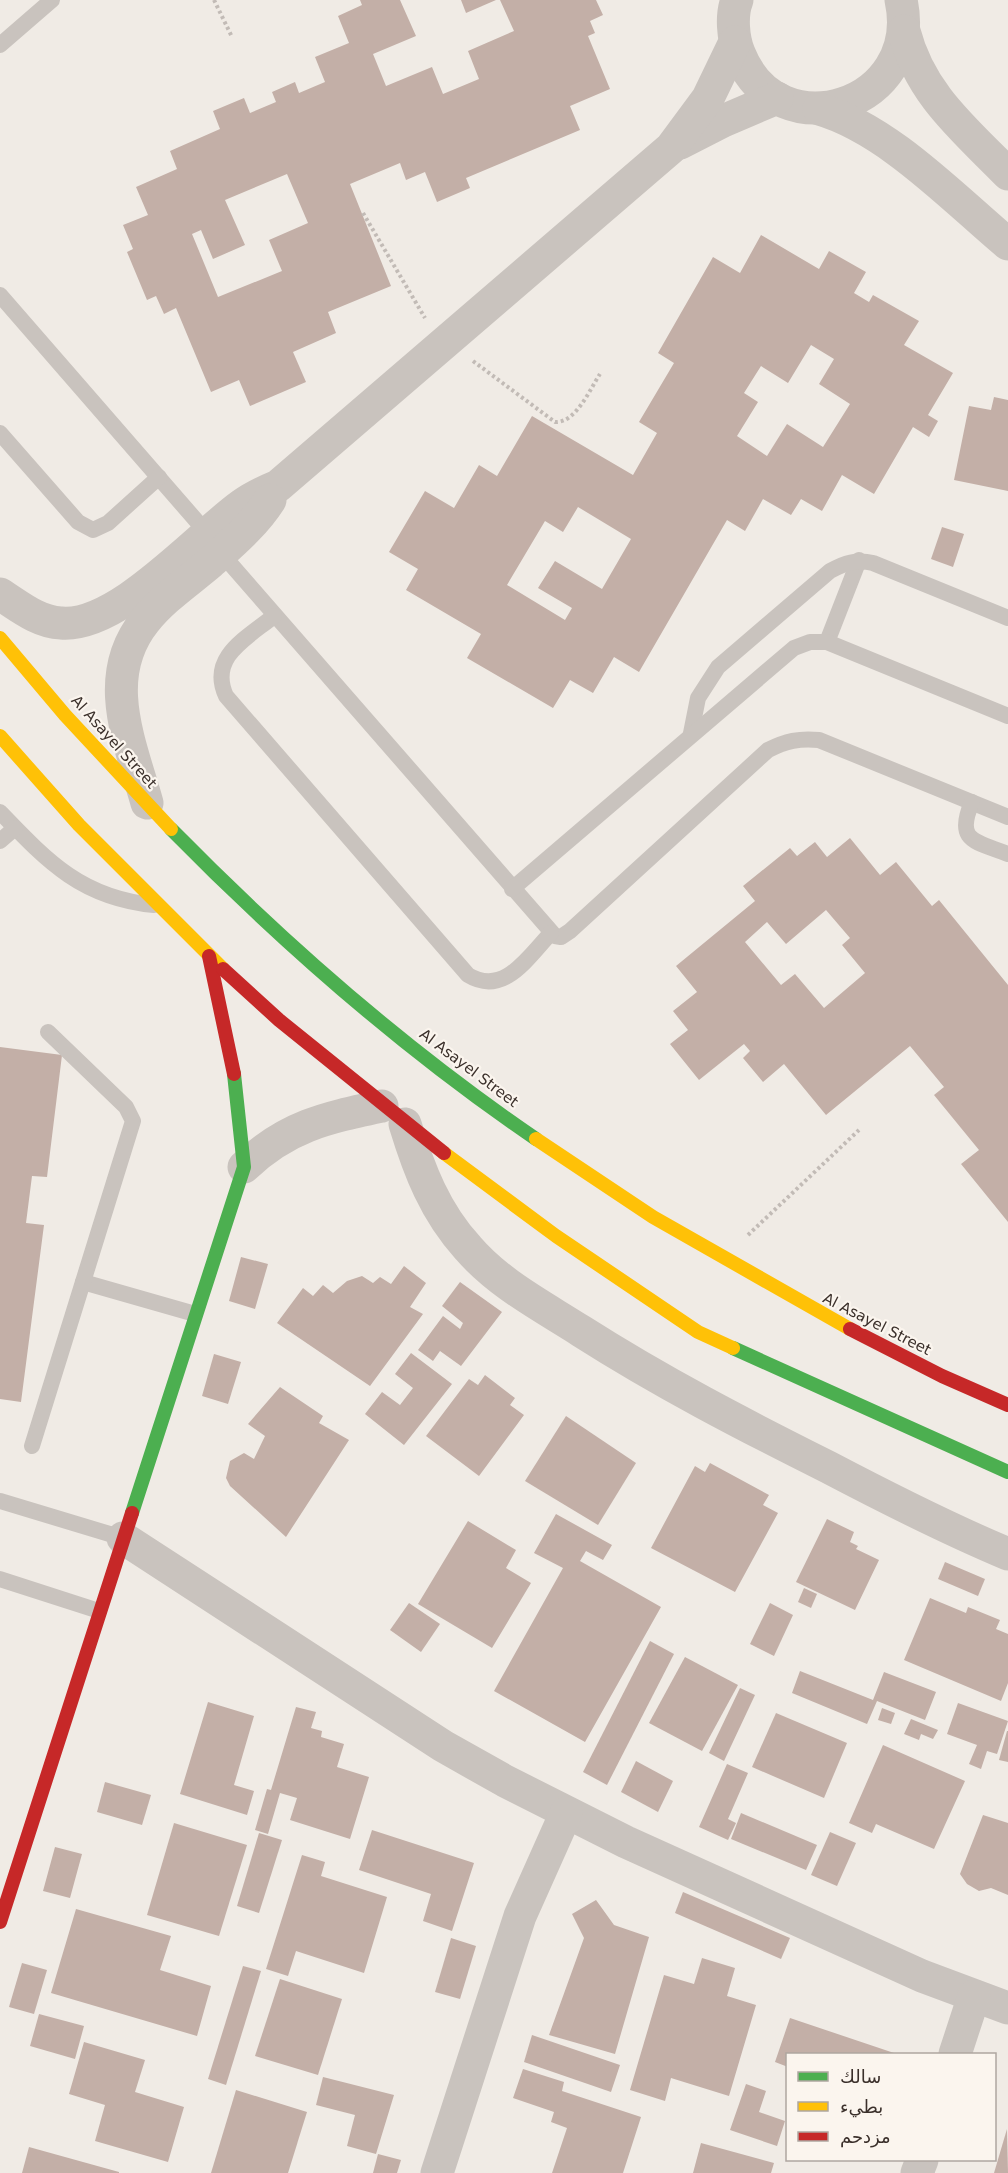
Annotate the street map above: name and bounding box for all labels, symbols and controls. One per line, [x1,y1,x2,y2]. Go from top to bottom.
street label: Al Asayel Street [67,692,161,792]
street label: Al Asayel Street [416,1025,522,1111]
street label: Al Asayel Street [820,1289,934,1359]
legend [786,2053,996,2161]
text: سالك [840,2066,881,2087]
text: بطيء [840,2096,883,2118]
text: مزدحم [840,2126,891,2148]

